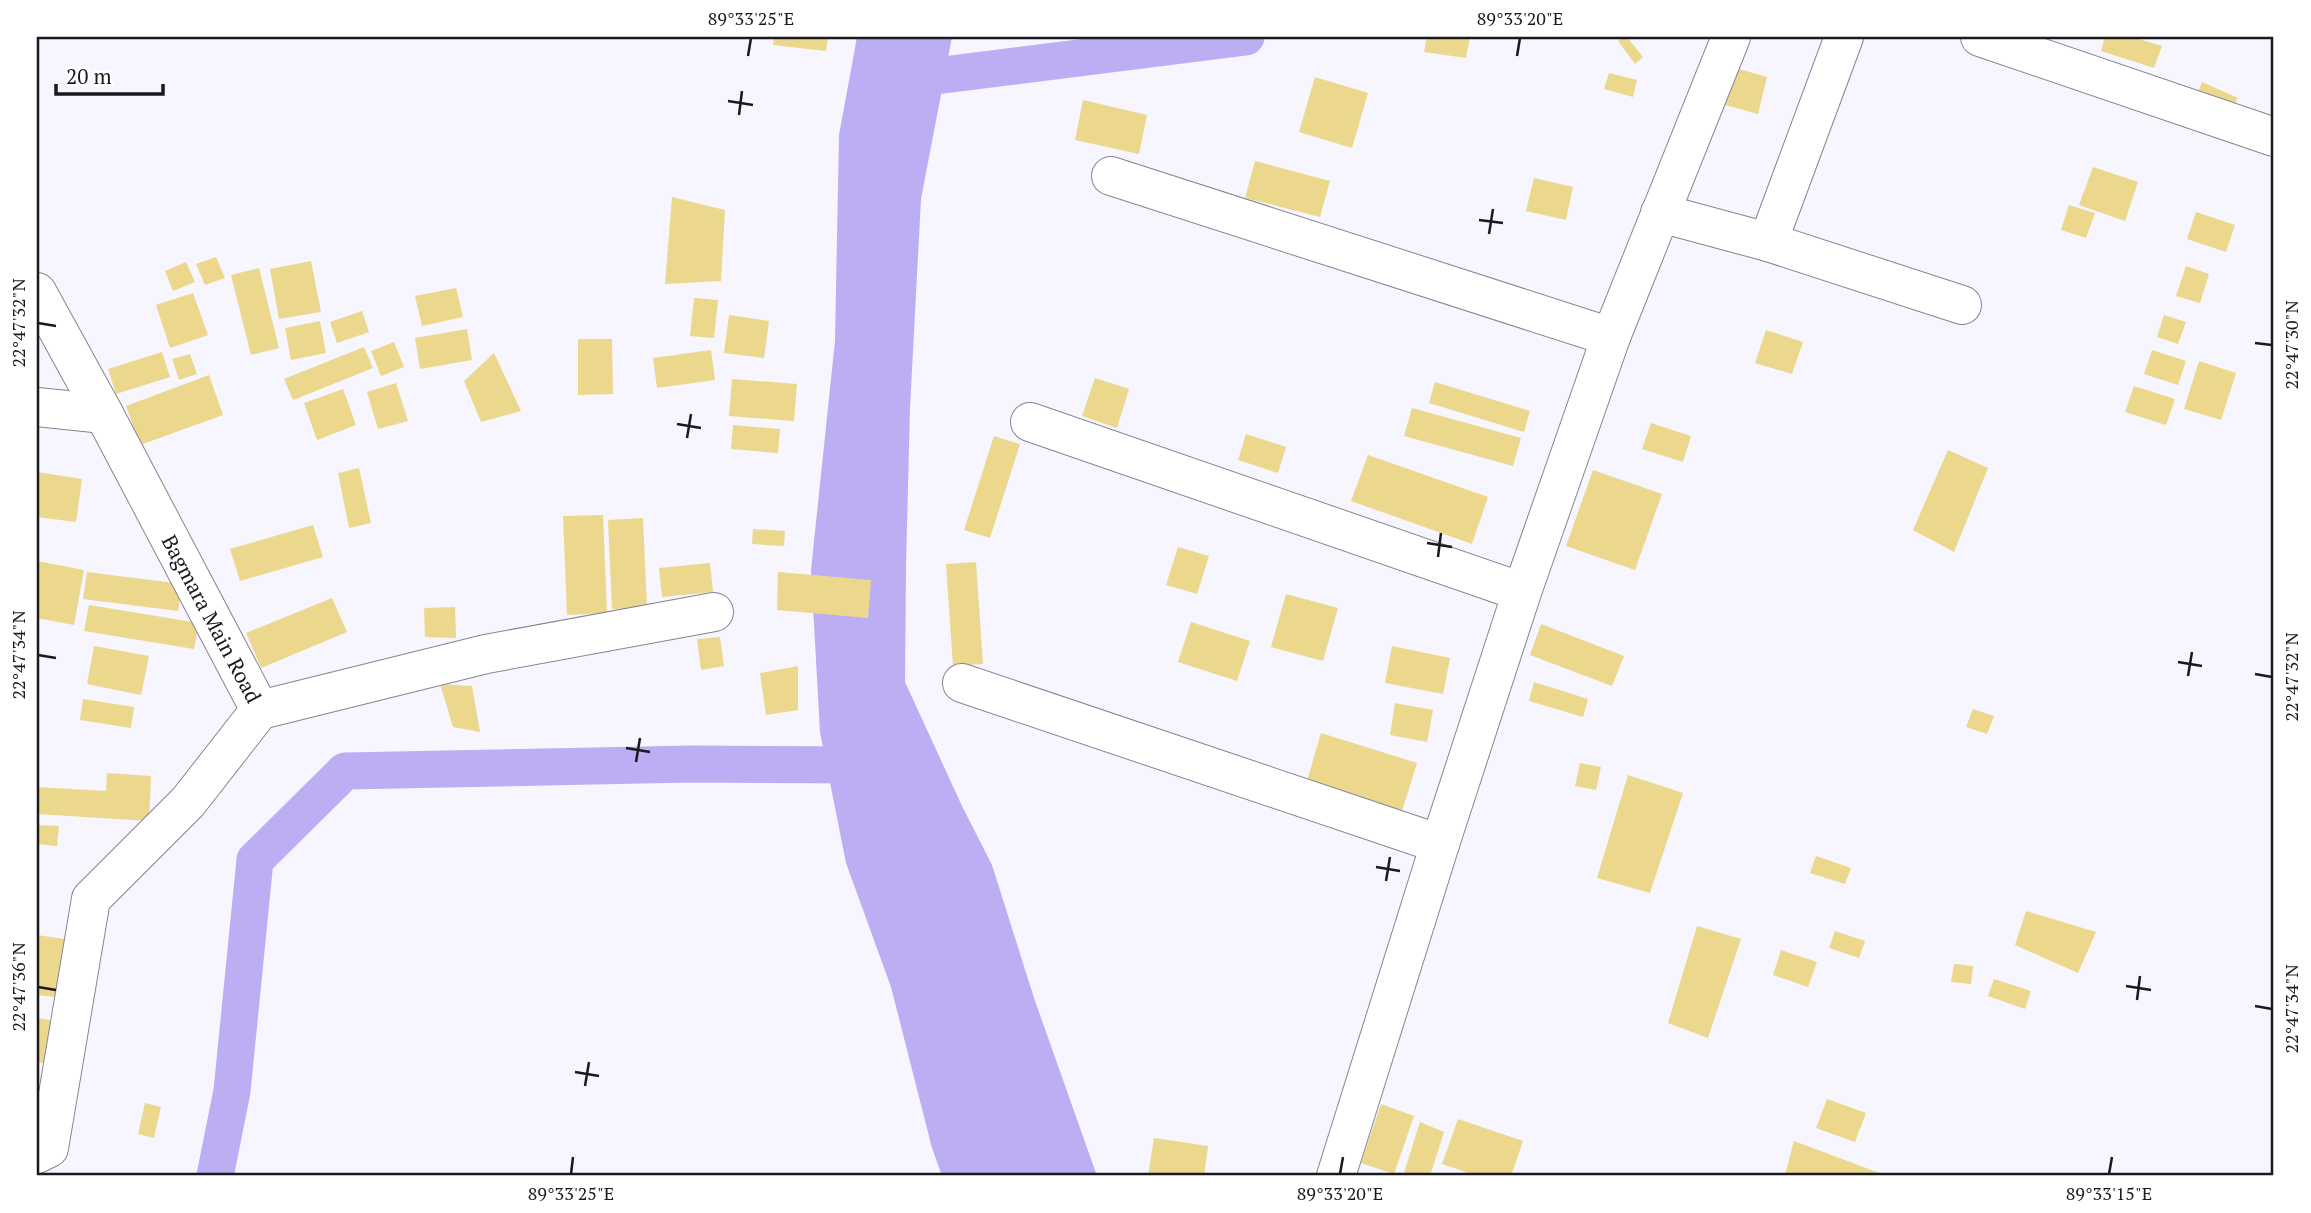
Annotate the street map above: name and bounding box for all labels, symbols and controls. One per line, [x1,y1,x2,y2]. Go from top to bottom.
text: 89°33'25"E [708,6,794,30]
text: 89°33'20"E [1477,6,1563,30]
scale bar [56,52,163,96]
text: 20 m [66,62,112,90]
text: 22°47'32"N [6,278,30,368]
text: 22°47'30"N [2279,300,2303,390]
street label: Bagmara Main Road [156,530,268,708]
text: 22°47'34"N [6,610,30,700]
text: 22°47'32"N [2279,632,2303,722]
text: 22°47'36"N [6,942,30,1032]
text: 22°47'34"N [2279,964,2303,1054]
text: 89°33'25"E [528,1181,614,1205]
text: 89°33'20"E [1297,1181,1383,1205]
text: 89°33'15"E [2066,1181,2152,1205]

